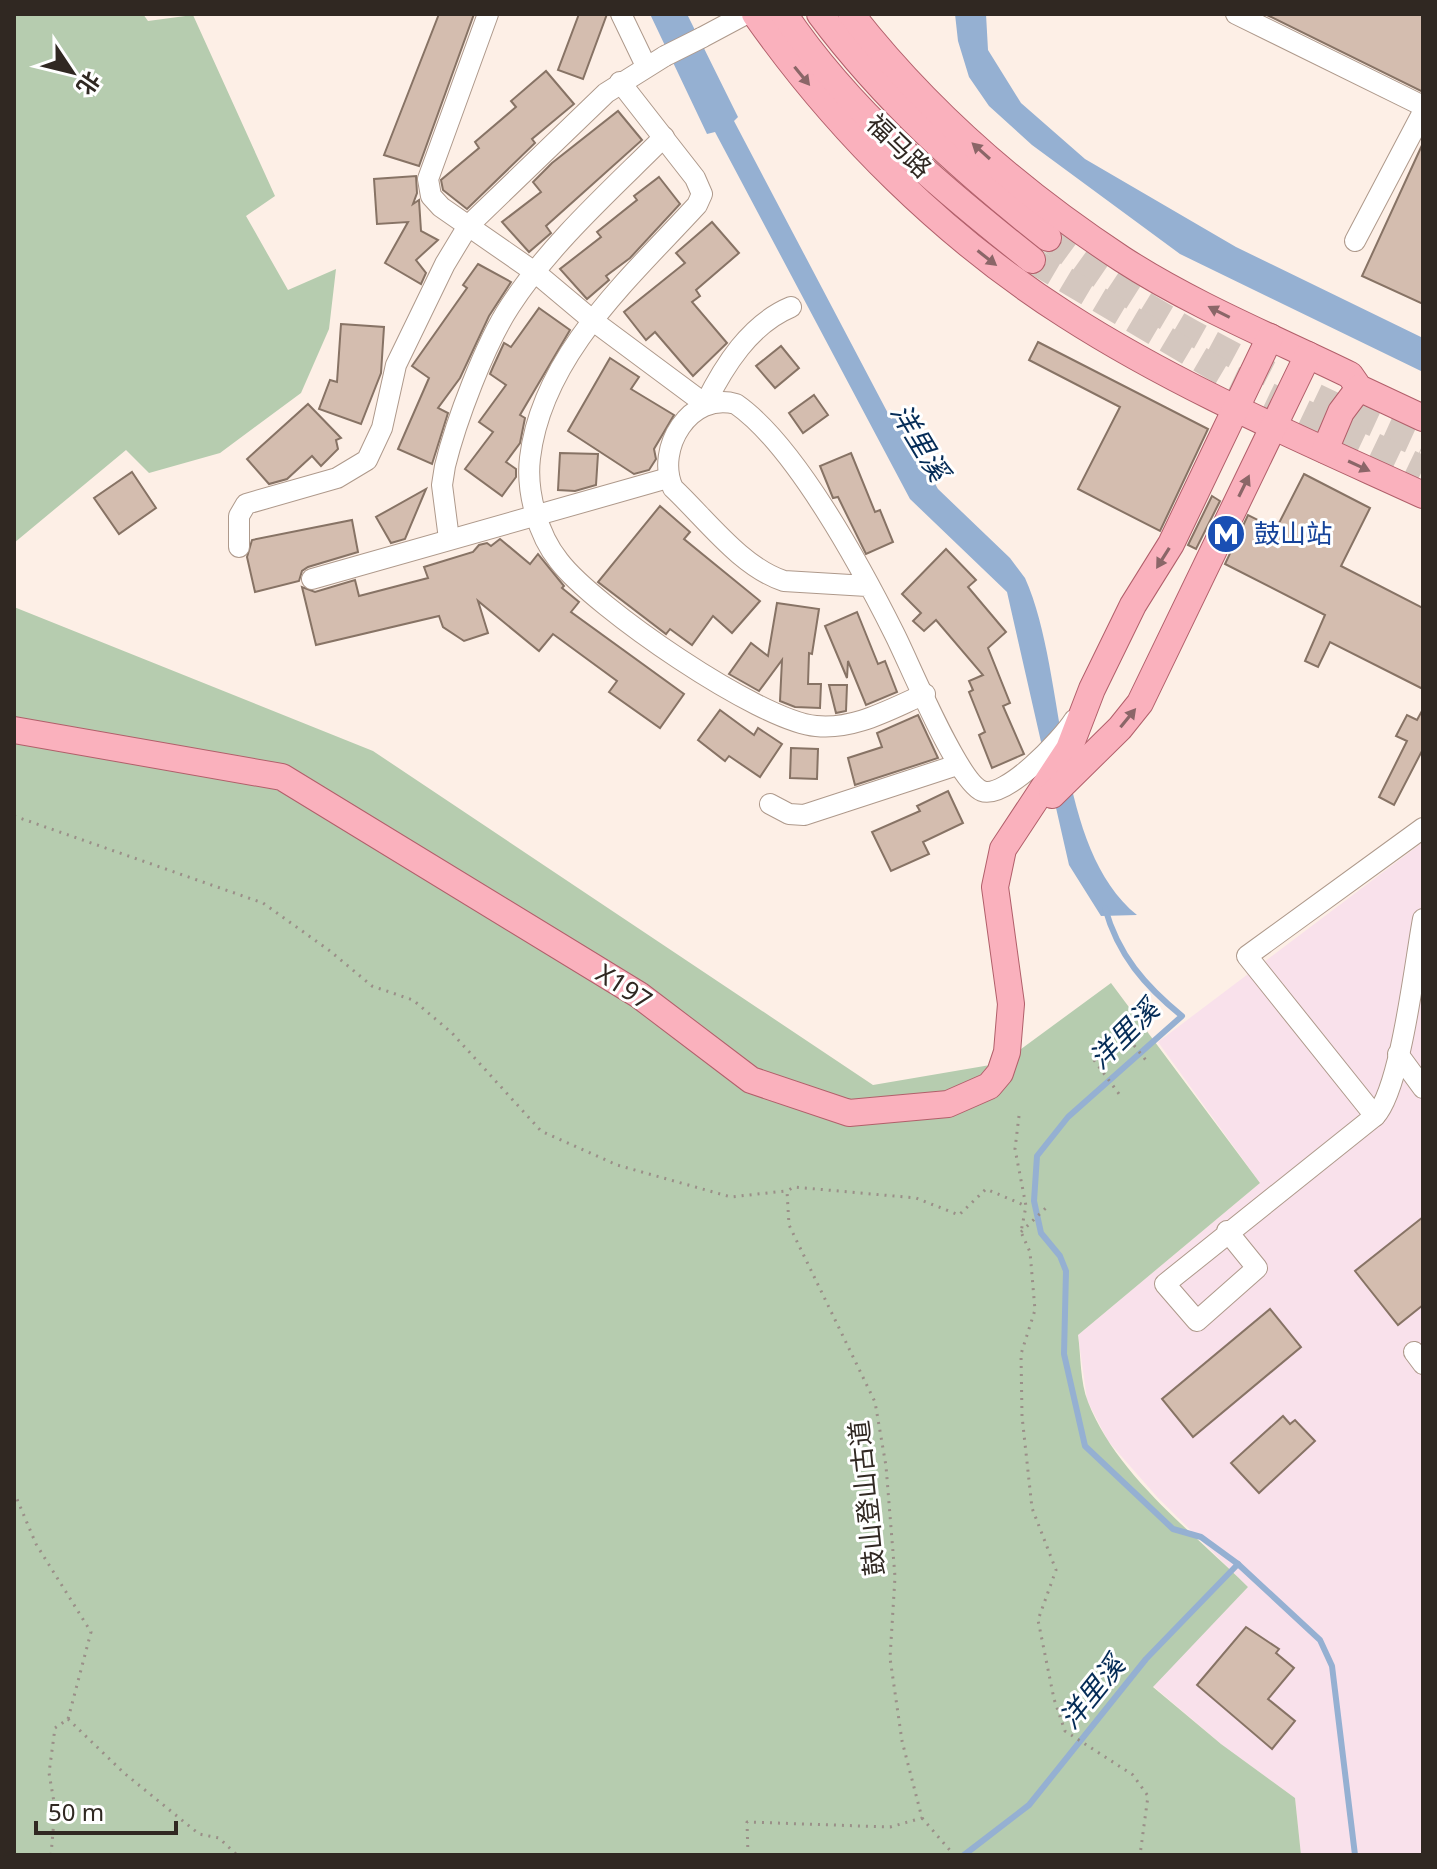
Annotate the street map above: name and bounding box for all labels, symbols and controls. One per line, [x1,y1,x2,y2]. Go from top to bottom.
north arrow [32,32,112,112]
text: 北 [71,66,108,102]
one-way arrow [793,66,810,86]
street label: 福马路 [859,105,940,185]
one-way arrow [972,143,992,160]
one-way arrow [977,249,997,265]
one-way arrow [1207,305,1230,318]
water label: 洋里溪 [883,396,960,490]
one-way arrow [1348,459,1371,473]
one-way arrow [1237,474,1251,497]
metro station icon: 鼓山站 [1205,513,1247,555]
place label: 鼓山站 [1254,515,1332,551]
one-way arrow [1156,547,1170,569]
one-way arrow [1119,708,1136,728]
street label: X197 [590,955,659,1018]
water label: 洋里溪 [1080,988,1169,1076]
street label: 鼓山登山古道 [840,1419,892,1578]
water label: 洋里溪 [1050,1644,1134,1736]
scale bar [36,1785,176,1835]
text: 50 m [48,1795,104,1828]

